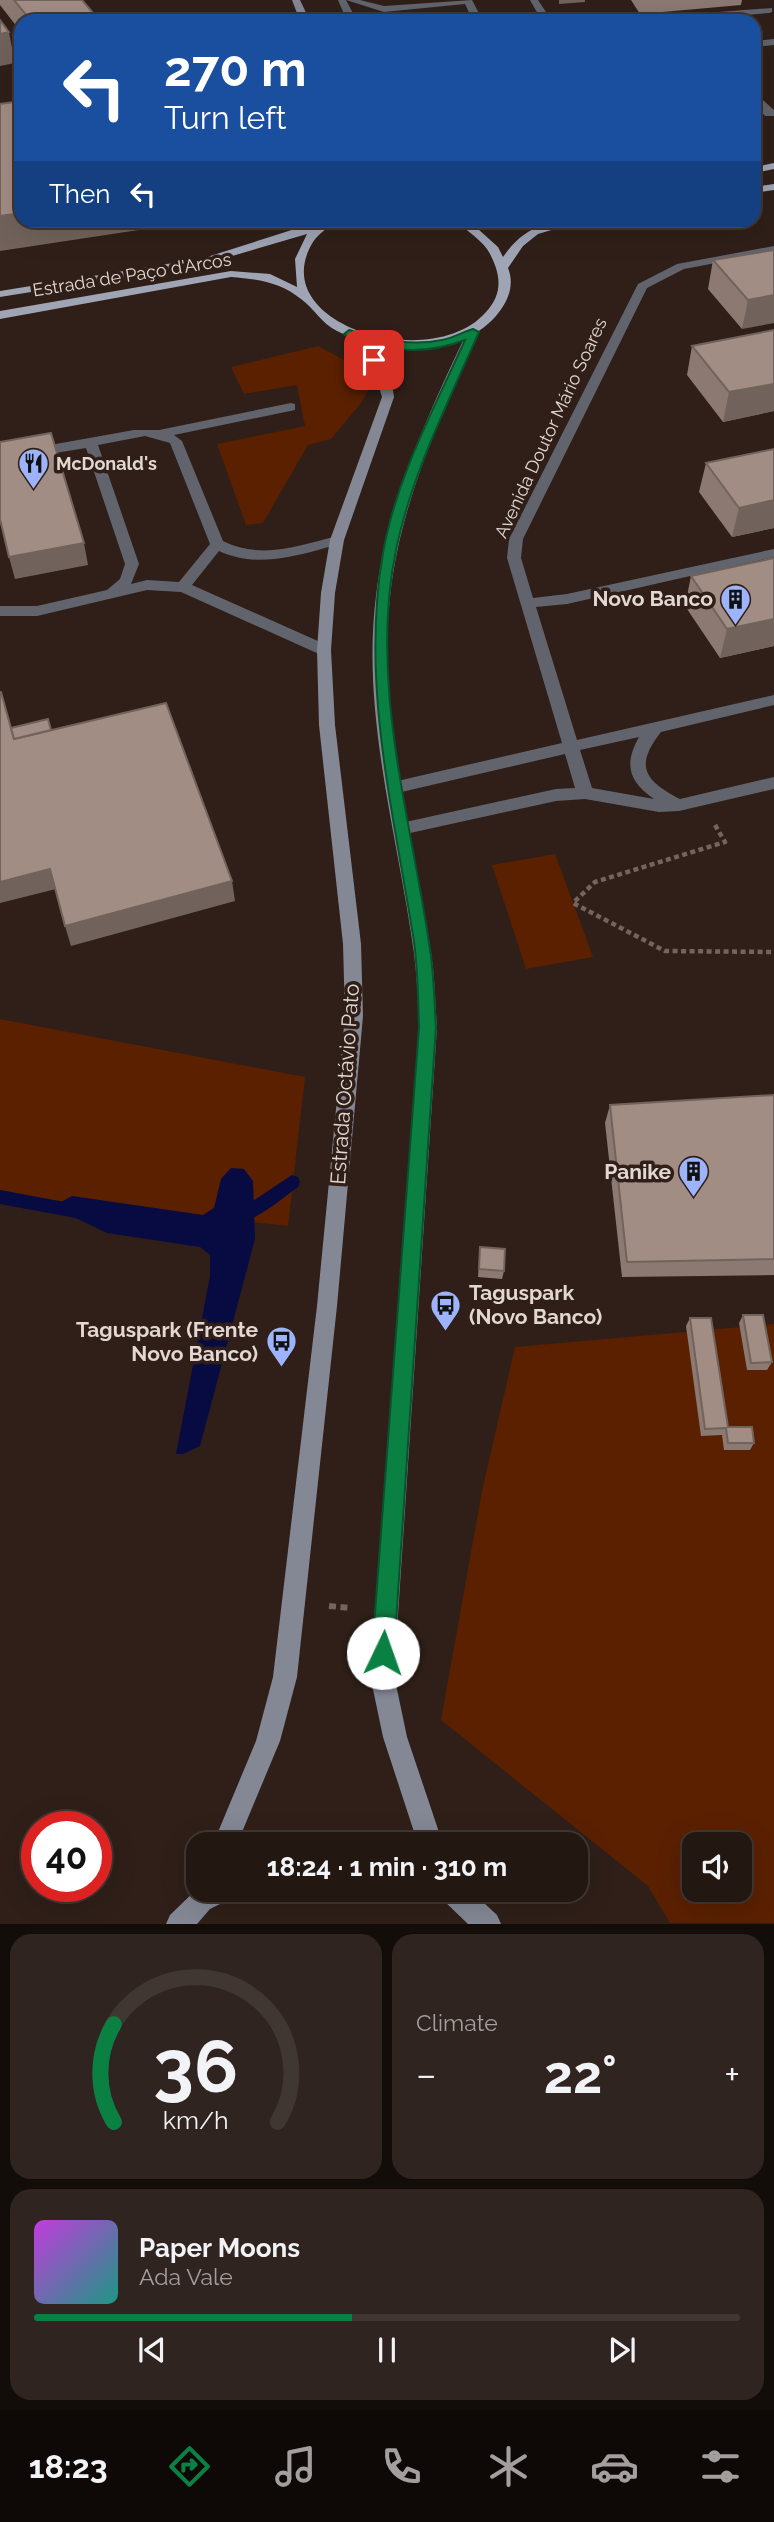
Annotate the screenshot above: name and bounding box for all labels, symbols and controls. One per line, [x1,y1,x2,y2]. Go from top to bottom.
text: 270 m [164,40,307,97]
icon: left [49,42,140,133]
text: Turn left [164,99,286,136]
icon: left [124,175,162,213]
text: Then [49,179,110,209]
street label: Estrada de Paço d'Arcos [31,248,233,301]
street label: Avenida Doutor Mário Soares [490,314,611,541]
pin [344,330,404,390]
icon: arrive [355,341,393,379]
restaurant icon: McDonald's [16,447,50,491]
place label: McDonald's [56,453,157,474]
building icon: Novo Banco [719,582,753,626]
place label: Novo Banco [592,586,713,611]
street label: Estrada Octávio Pato [325,983,364,1185]
building icon: Panike [677,1155,711,1199]
place label: Panike [604,1159,671,1184]
place label: Taguspark (Novo Banco) [469,1280,602,1329]
bus stop icon: Taguspark (Novo Banco) [429,1288,463,1332]
place label: Taguspark (Frente Novo Banco) [76,1317,258,1366]
bus stop icon: Taguspark (Frente Novo Banco) [264,1325,298,1369]
position arrow [346,1616,420,1690]
speed limit sign: 40 [21,1811,112,1902]
map controls [682,1832,752,1902]
button: sound [682,1832,752,1902]
text: 18:24 · 1 min · 310 m [267,1852,507,1882]
text: Climate [416,2009,498,2036]
text: 36 [154,2025,238,2110]
text: 22° [544,2044,617,2105]
text: − [416,2052,436,2097]
text: + [724,2052,740,2097]
text: km/h [163,2105,229,2135]
text: Paper Moons [139,2233,300,2263]
text: Ada Vale [139,2263,233,2290]
icon: previous [133,2331,171,2369]
icon: pause [368,2331,406,2369]
icon: next [603,2331,641,2369]
icon: directions [165,2442,214,2491]
icon: music [271,2442,320,2491]
icon: phone [377,2442,426,2491]
icon: climate [484,2442,533,2491]
icon: car [590,2442,639,2491]
icon: filters [696,2442,745,2491]
text: 18:23 [29,2448,108,2485]

